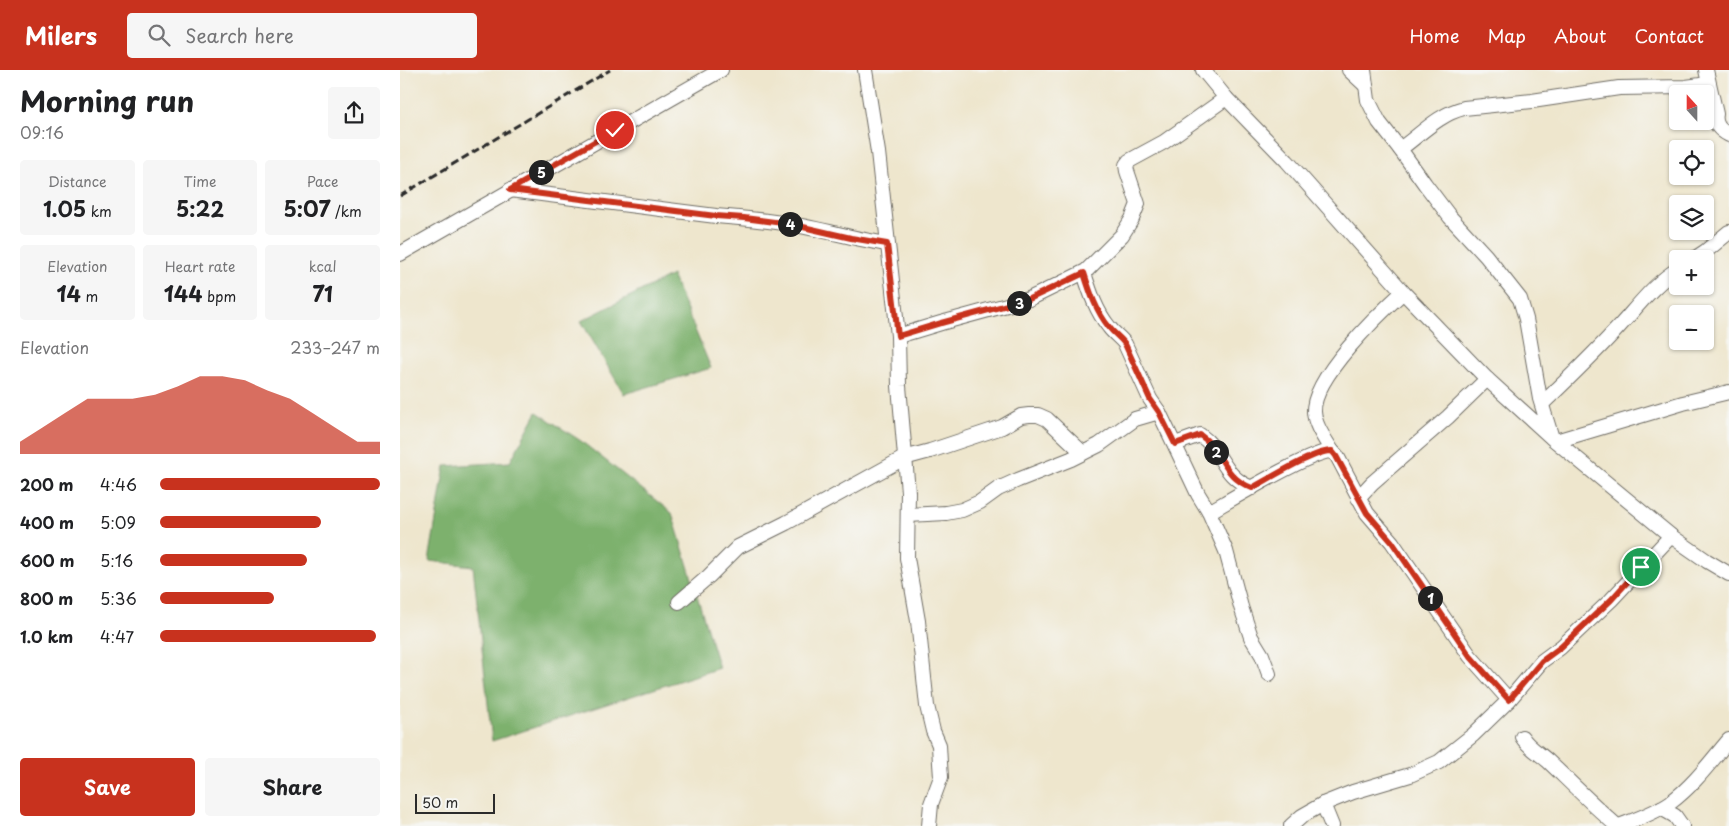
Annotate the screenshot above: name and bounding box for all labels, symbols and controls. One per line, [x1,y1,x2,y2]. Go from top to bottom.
search box [127,13,477,58]
text: Milers [25,17,97,53]
icon: search [145,21,173,49]
text: Search here [185,21,294,49]
text: Home [1409,22,1459,49]
text: Map [1487,22,1526,49]
text: About [1554,22,1606,49]
text: Contact [1634,22,1704,49]
text: Morning run [20,79,194,122]
north arrow [1669,85,1714,130]
map controls [1669,85,1714,350]
button: share [328,87,380,139]
pin [594,109,636,151]
icon: check [601,116,629,144]
text: 09:16 [20,120,64,144]
button: locate [1669,140,1714,185]
pin: 5 [528,160,554,184]
text: 5 [537,162,546,183]
text: Distance [48,171,107,192]
text: Time [183,171,217,192]
text: Pace [307,171,338,192]
text: 1.05 [43,192,86,224]
text: 5:22 [176,192,224,224]
text: 5:07 [283,192,331,224]
button: layers [1669,195,1714,240]
text: km [86,201,112,222]
text: /km [331,201,362,222]
pin: 4 [778,212,802,236]
text: 4 [786,214,795,235]
button: + [1669,250,1714,295]
text: Elevation [47,256,108,277]
text: Heart rate [165,256,235,277]
text: kcal [309,256,337,277]
text: 14 [56,277,81,309]
text: 144 [164,277,203,309]
text: 71 [312,277,333,309]
text: m [81,286,98,307]
text: bpm [203,286,236,307]
pin: 3 [1006,290,1032,316]
text: 3 [1015,293,1024,314]
button: − [1669,305,1714,350]
text: Elevation [20,335,89,359]
text: 233–247 m [290,335,380,359]
pin: 2 [1204,440,1228,464]
text: 2 [1212,442,1221,463]
text: 200 m [20,472,74,496]
text: 4:46 [100,472,137,496]
text: 400 m [20,510,74,534]
text: 5:09 [100,510,136,534]
pin [1620,546,1662,588]
text: 600 m [20,548,74,572]
text: 5:16 [100,548,133,572]
icon: arrive [1627,553,1655,581]
text: 800 m [20,586,73,610]
text: 5:36 [100,586,137,610]
pin: 1 [1418,586,1442,610]
text: 1 [1427,588,1434,609]
text: 1.0 km [20,624,73,648]
text: 4:47 [100,624,134,648]
button: Save [20,758,195,816]
button: Share [205,758,380,816]
scale bar [415,791,495,814]
text: 50 m [422,792,458,813]

